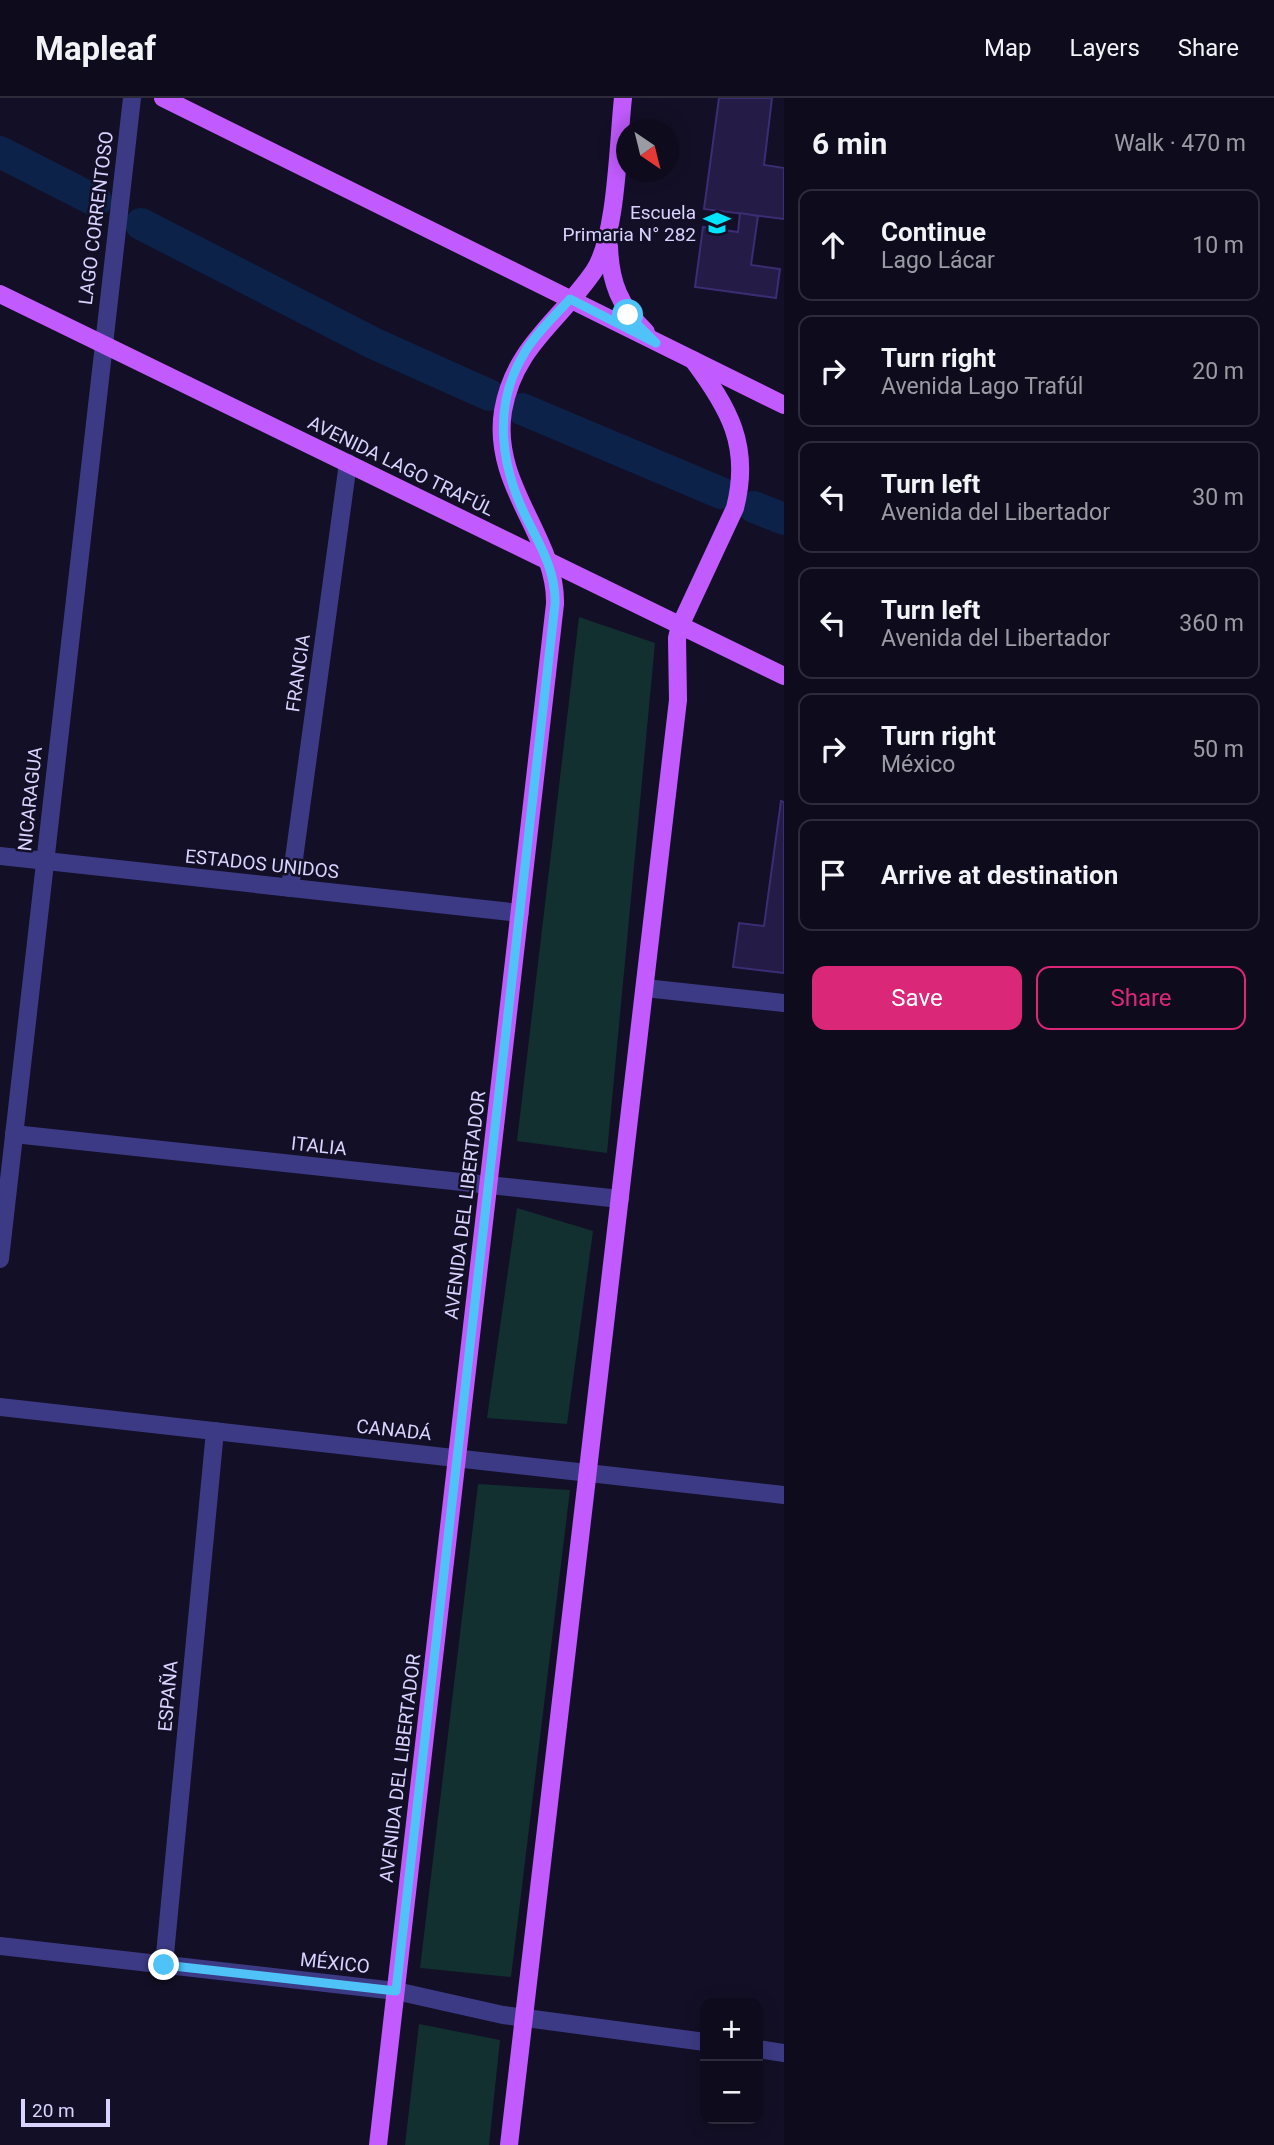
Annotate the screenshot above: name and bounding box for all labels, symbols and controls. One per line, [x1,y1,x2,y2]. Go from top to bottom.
text: Mapleaf [35,29,156,68]
text: Map [984,34,1032,62]
text: Layers [1070,34,1140,62]
text: Share [1178,34,1239,62]
north arrow [616,119,679,182]
text: 6 min [812,126,887,161]
street label: LAGO CORRENTOSO [74,130,118,306]
text: Walk · 470 m [1114,130,1246,157]
place label: Escuela Primaria N° 282 [562,201,696,246]
school or university icon: Escuela Primaria N° 282 [702,208,732,238]
text: Continue [881,217,986,247]
icon: ahead [814,226,852,264]
text: 10 m [1192,232,1244,259]
text: Lago Lácar [881,247,995,274]
route start [612,299,643,330]
text: Turn right [881,343,996,373]
icon: right [814,352,852,390]
text: 20 m [1192,358,1244,385]
text: Avenida Lago Trafúl [881,373,1083,400]
street label: AVENIDA LAGO TRAFÚL [304,411,498,521]
text: Turn left [881,469,980,499]
icon: left [814,478,852,516]
text: 30 m [1192,484,1244,511]
text: Avenida del Libertador [881,499,1110,526]
text: Turn left [881,595,980,625]
icon: left [814,604,852,642]
text: 360 m [1179,610,1244,637]
text: Avenida del Libertador [881,625,1110,652]
street label: FRANCIA [281,632,315,713]
text: Turn right [881,721,996,751]
icon: right [814,730,852,768]
text: 50 m [1192,736,1244,763]
street label: NICARAGUA [13,745,47,852]
text: México [881,751,955,778]
street label: ESTADOS UNIDOS [184,844,340,884]
icon: arrive [814,856,852,894]
text: Arrive at destination [881,860,1118,890]
button: Save [812,966,1022,1030]
button: Share [1036,966,1246,1030]
street label: AVENIDA DEL LIBERTADOR [440,1089,490,1321]
street label: ITALIA [290,1132,349,1160]
street label: CANADÁ [355,1415,433,1445]
street label: AVENIDA DEL LIBERTADOR [375,1652,425,1884]
street label: ESPAÑA [153,1659,183,1733]
street label: MÉXICO [299,1948,371,1978]
route end [148,1949,179,1980]
map controls [700,1998,763,2124]
button: + [700,1998,763,2061]
button: − [700,2061,763,2124]
scale bar [21,2096,110,2128]
text: 20 m [32,2099,75,2122]

